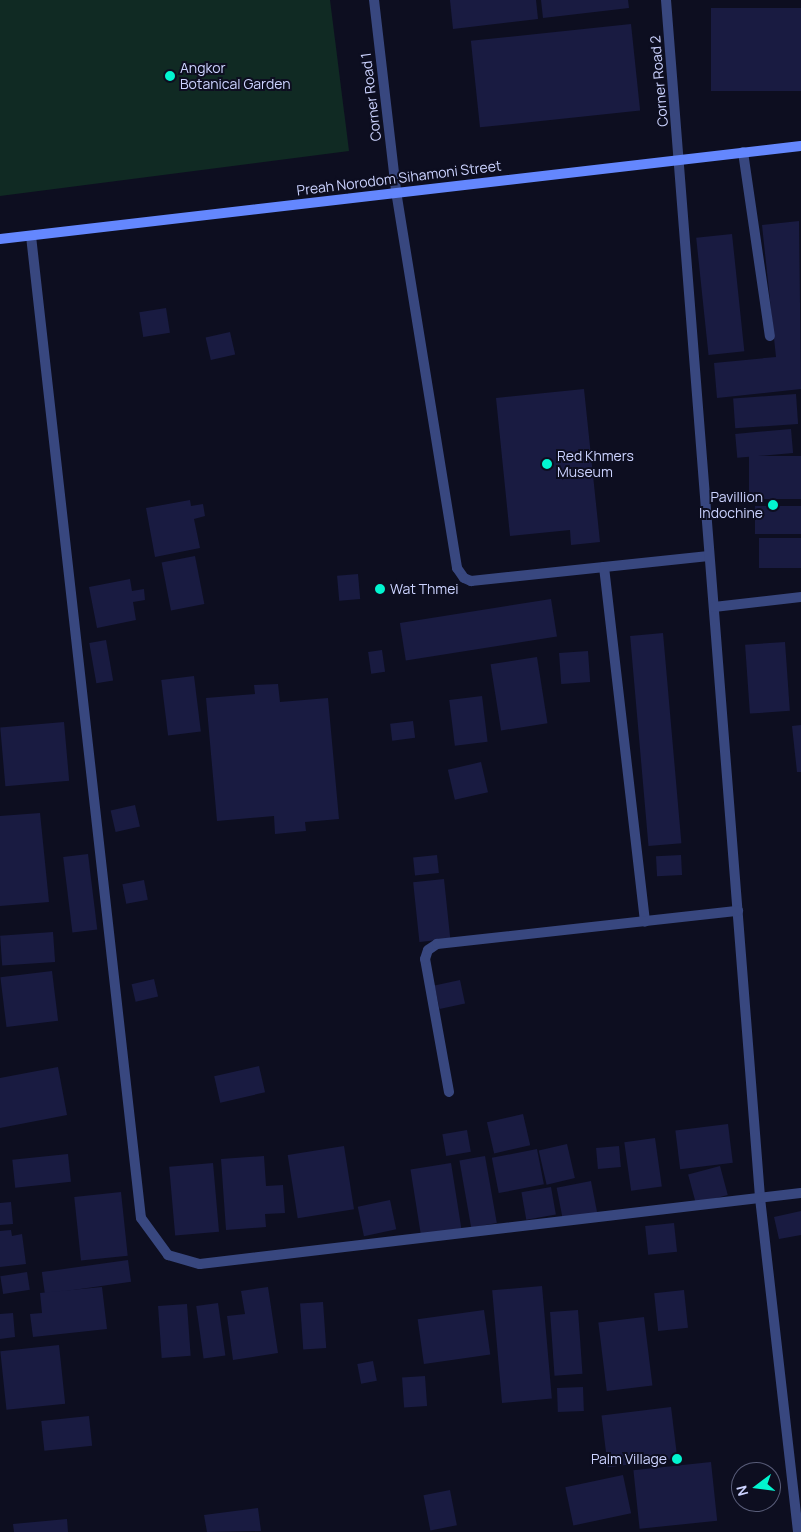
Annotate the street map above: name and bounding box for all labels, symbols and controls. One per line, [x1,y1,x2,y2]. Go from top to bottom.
street label: Corner Road 2 [647,35,671,127]
street label: Corner Road 1 [357,52,385,142]
place label: Angkor Botanical Garden [180,60,291,92]
marker: Angkor Botanical Garden [164,70,176,82]
street label: Preah Norodom Sihamoni Street [296,157,502,199]
place label: Red Khmers Museum [557,448,634,481]
marker: Red Khmers Museum [541,458,553,470]
place label: Pavillion Indochine [699,489,763,522]
marker: Pavillion Indochine [767,499,779,511]
place label: Wat Thmei [390,581,459,597]
marker: Wat Thmei [374,583,386,595]
place label: Palm Village [591,1451,667,1467]
marker: Palm Village [671,1453,683,1465]
north arrow [731,1462,781,1512]
text: N [732,1483,752,1498]

